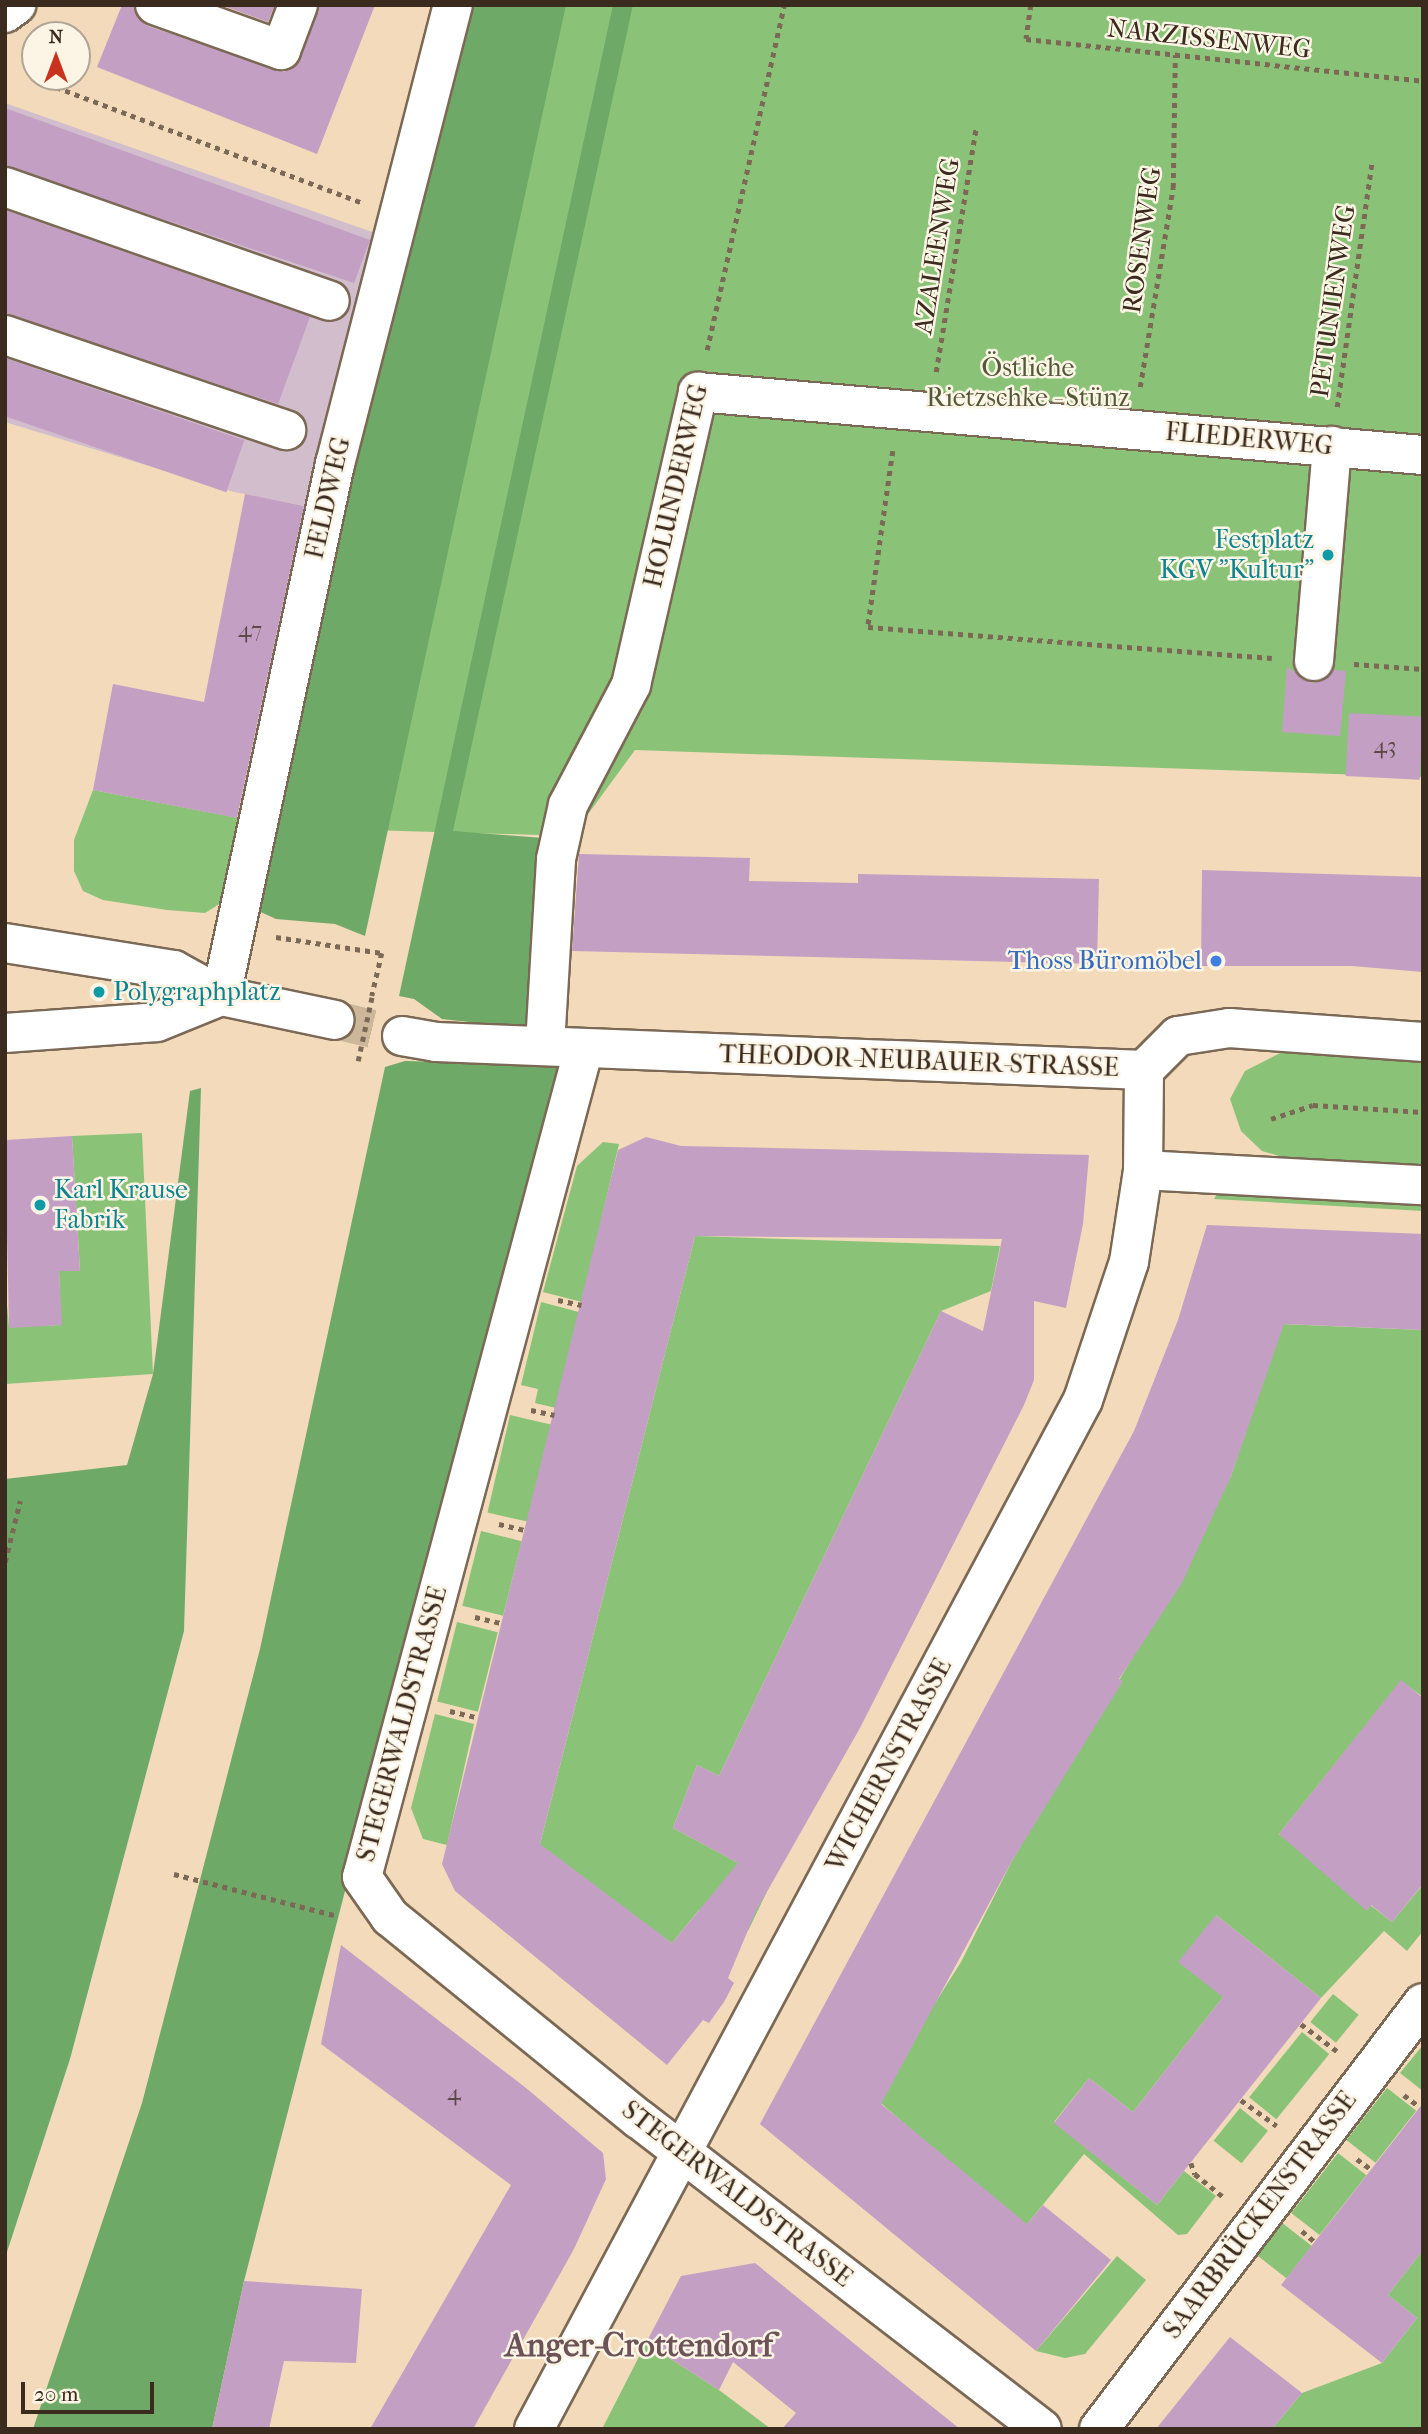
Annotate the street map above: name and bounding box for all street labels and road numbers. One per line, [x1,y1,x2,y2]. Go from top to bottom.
street label: NARZISSENWEG [1105,13,1313,65]
street label: AZALEENWEG [908,156,966,336]
street label: ROSENWEG [1116,165,1168,315]
street label: PETUNIENWEG [1304,203,1362,399]
street label: HOLUNDERWEG [637,381,715,591]
street label: FLIEDERWEG [1164,416,1334,462]
street label: FELDWEG [299,434,357,562]
street label: THEODOR-NEUBAUER-STRASSE [719,1038,1119,1084]
street label: STEGERWALDSTRASSE [350,1583,454,1865]
street label: WICHERNSTRASSE [820,1653,958,1877]
street label: SAARBRÜCKENSTRASSE [1157,2085,1363,2345]
street label: STEGERWALDSTRASSE [615,2094,859,2294]

